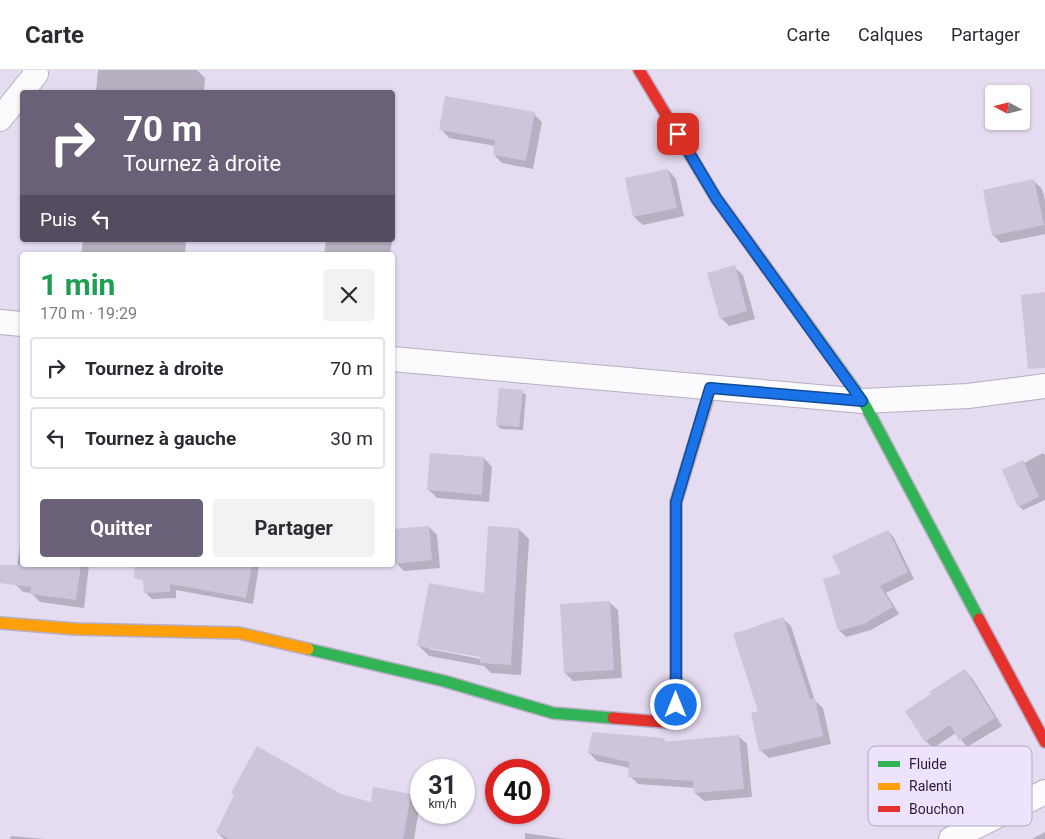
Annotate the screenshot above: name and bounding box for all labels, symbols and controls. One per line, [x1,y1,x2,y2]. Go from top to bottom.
text: Carte [25,21,84,49]
text: Carte [787,24,830,45]
text: Calques [858,24,923,45]
text: Partager [951,24,1020,45]
north arrow [985,85,1030,130]
map controls [985,85,1030,130]
text: 70 m [123,109,202,150]
icon: right [40,110,105,175]
pin [657,113,699,155]
icon: arrive [664,120,692,148]
text: Tournez à droite [123,151,281,176]
icon: left [87,205,115,233]
text: Puis [40,208,77,231]
text: 1 min [40,267,115,302]
button: close [323,269,375,321]
text: 170 m · 19:29 [40,304,137,323]
icon: right [42,354,70,382]
text: Tournez à droite [85,357,224,380]
text: 70 m [330,357,373,380]
icon: left [42,424,70,452]
text: Tournez à gauche [85,427,236,450]
text: 30 m [330,427,373,450]
button: Quitter [40,499,203,557]
button: Partager [213,499,375,557]
position arrow [649,678,701,730]
legend [868,746,1032,826]
text: Fluide [909,756,947,772]
speed limit sign: 40 [485,759,550,824]
text: 31 [428,771,457,800]
text: Ralenti [909,778,952,794]
text: km/h [428,797,457,811]
text: Bouchon [909,801,964,817]

